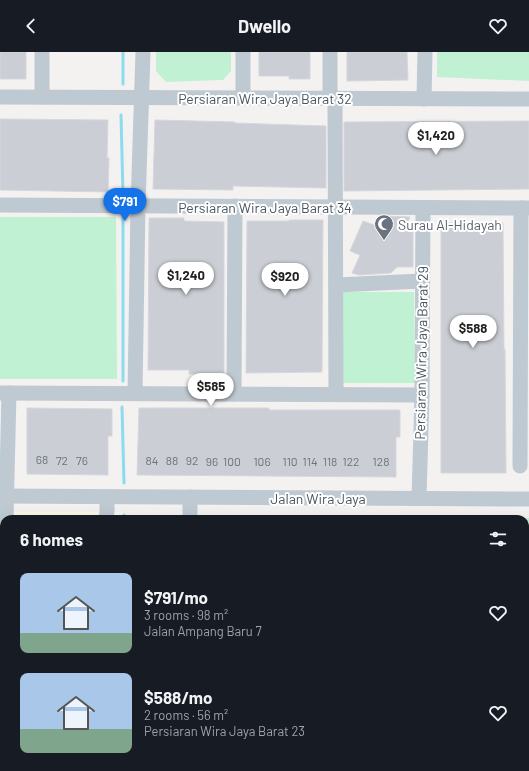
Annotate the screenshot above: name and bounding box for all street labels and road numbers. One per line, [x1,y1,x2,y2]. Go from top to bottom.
street label: Persiaran Wira Jaya Barat 32 [178,90,352,107]
street label: Persiaran Wira Jaya Barat 34 [178,199,352,216]
street label: Persiaran Wira Jaya Barat 29 [411,266,431,440]
street label: Jalan Wira Jaya [270,490,366,507]

